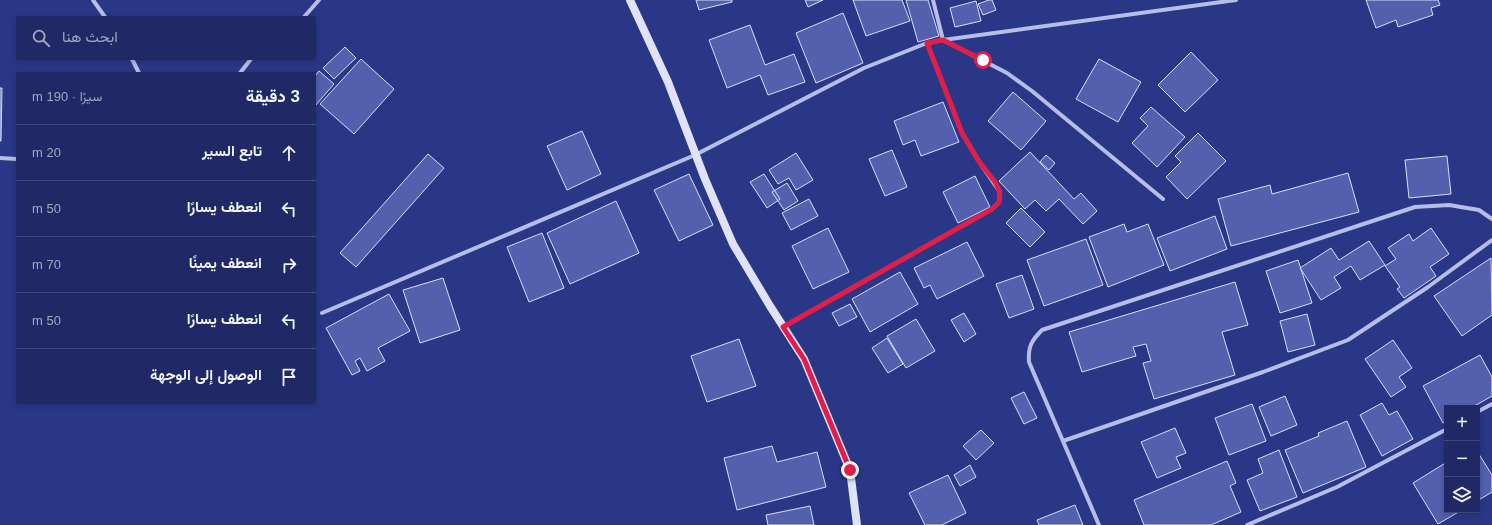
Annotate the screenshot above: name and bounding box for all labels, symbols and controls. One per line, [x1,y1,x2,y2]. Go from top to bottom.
search box [16,16,316,60]
icon: search [30,27,52,49]
text: ابحث هنا [62,28,118,45]
route start [974,51,992,69]
text: 3 دقيقة [246,87,300,106]
text: سيرًا · 190 m [32,89,102,104]
text: تابع السير [202,142,262,159]
icon: ahead [278,142,300,164]
text: 20 m [32,145,61,160]
text: انعطف يسارًا [187,198,262,215]
icon: left [278,198,300,220]
text: 50 m [32,201,61,216]
text: انعطف يمينًا [189,254,262,271]
icon: right [278,254,300,276]
text: 70 m [32,257,61,272]
text: انعطف يسارًا [187,310,262,327]
icon: left [278,310,300,332]
text: 50 m [32,313,61,328]
text: الوصول إلى الوجهة [150,366,262,383]
icon: arrive [278,366,300,388]
map controls [1444,405,1480,513]
button: + [1444,405,1480,441]
button: − [1444,441,1480,477]
route end [841,461,859,479]
button: layers [1444,477,1480,513]

